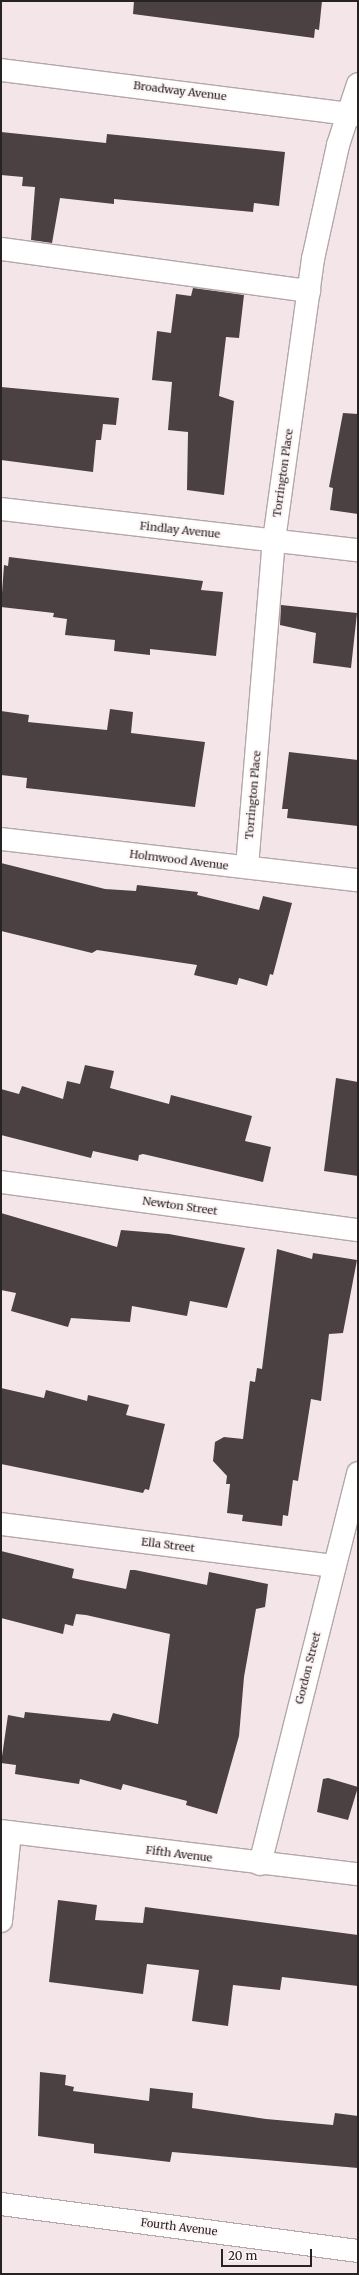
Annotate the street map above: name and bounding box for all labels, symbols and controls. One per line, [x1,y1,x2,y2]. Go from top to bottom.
street label: Broadway Avenue [133,79,227,103]
street label: Torrington Place [270,428,296,518]
street label: Findlay Avenue [139,519,221,541]
street label: Torrington Place [243,750,263,840]
street label: Holmwood Avenue [129,847,229,873]
street label: Newton Street [142,1194,218,1218]
street label: Ella Street [140,1535,196,1555]
street label: Gordon Street [293,1631,323,1705]
street label: Fifth Avenue [145,1843,213,1865]
street label: Fourth Avenue [140,2216,218,2238]
scale bar [223,2241,314,2267]
text: 20 m [228,2248,257,2263]

